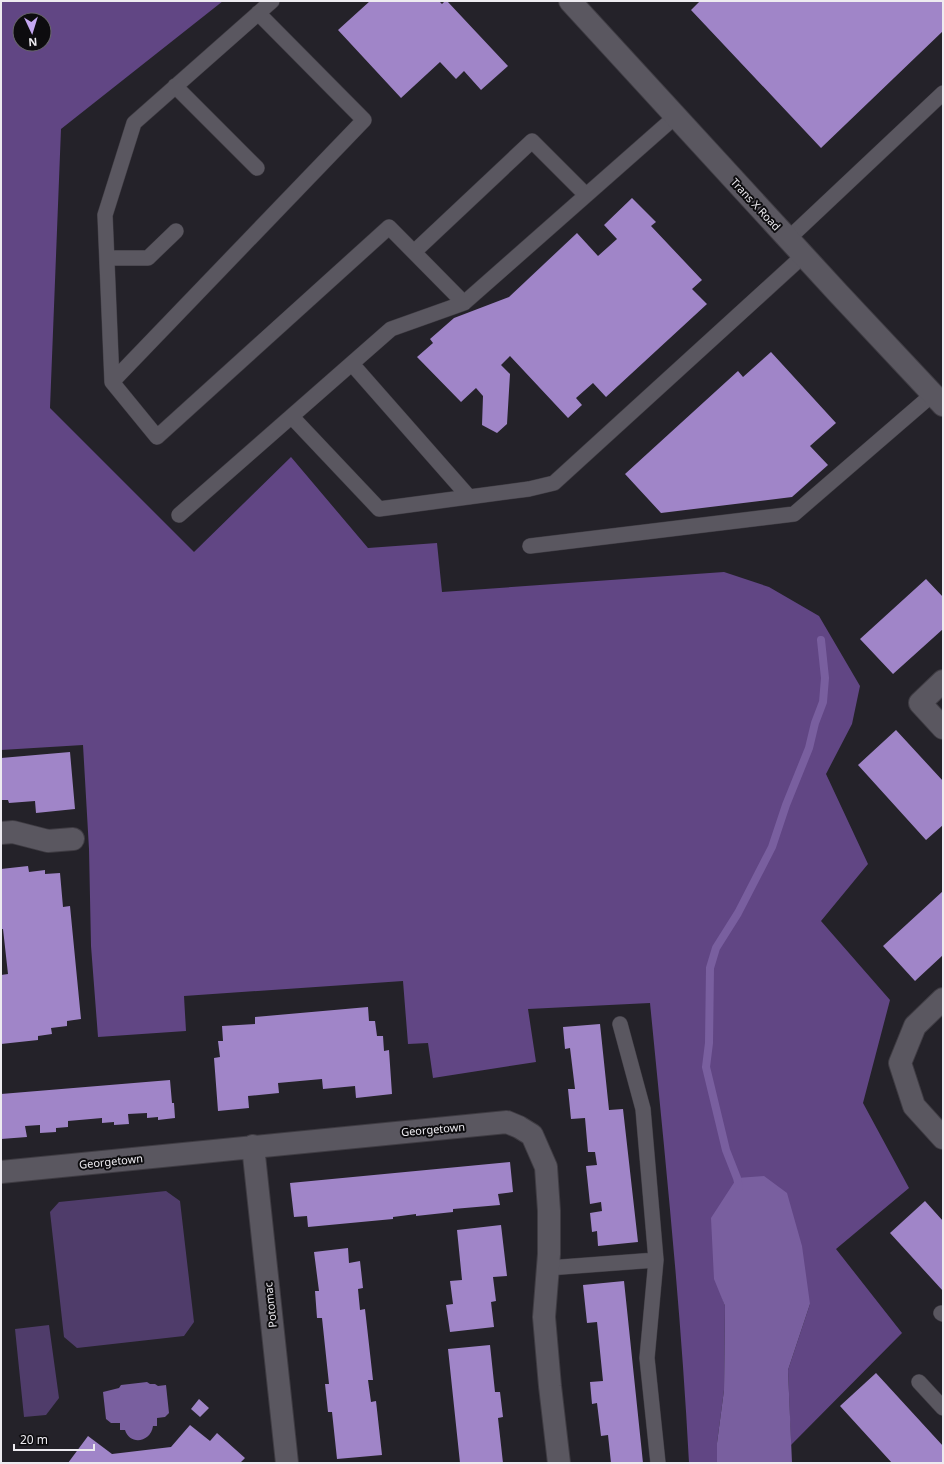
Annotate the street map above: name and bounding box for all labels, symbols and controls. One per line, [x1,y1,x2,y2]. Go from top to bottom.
north arrow [12,12,52,52]
text: N [28,35,38,50]
street label: Trans X Road [728,174,784,234]
street label: Georgetown [400,1119,466,1139]
street label: Georgetown [78,1150,144,1172]
street label: Potomac [260,1282,280,1328]
scale bar [14,1426,94,1452]
text: 20 m [20,1431,48,1448]

